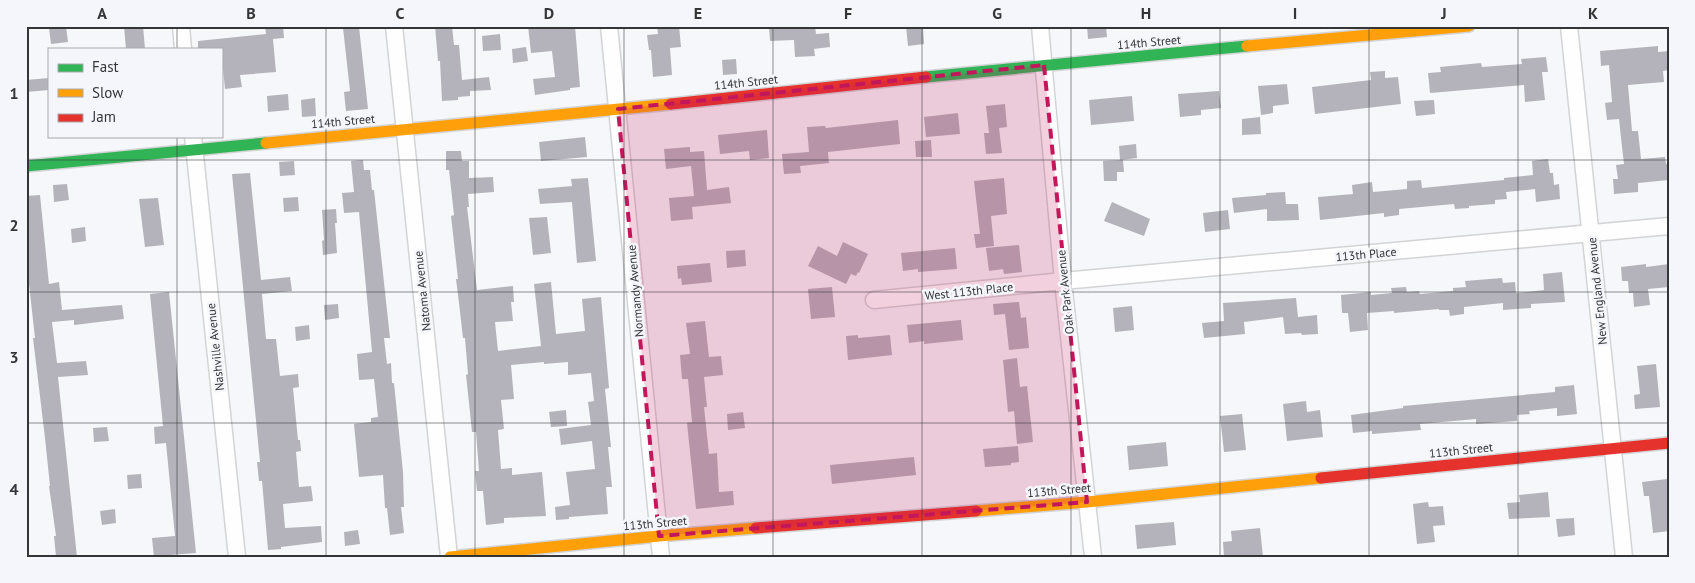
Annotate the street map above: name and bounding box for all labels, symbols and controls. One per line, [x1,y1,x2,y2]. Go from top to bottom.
text: A [97,3,107,23]
text: B [246,3,256,23]
text: C [396,3,405,23]
text: D [544,3,554,23]
text: E [694,3,702,23]
text: F [844,3,852,23]
text: G [992,3,1002,23]
text: H [1141,3,1151,23]
text: I [1293,3,1297,23]
text: J [1440,3,1447,23]
text: K [1588,3,1598,23]
street label: 114th Street [1116,32,1182,52]
legend [48,48,222,138]
text: Fast [92,57,119,76]
street label: 114th Street [713,71,779,93]
text: 1 [9,83,19,103]
text: Slow [92,83,123,102]
text: Jam [91,107,116,126]
street label: 114th Street [310,111,376,131]
text: 2 [9,215,19,235]
street label: New England Avenue [1584,237,1610,345]
street label: Normandy Avenue [623,244,647,338]
street label: 113th Place [1335,244,1397,264]
street label: Oak Park Avenue [1053,249,1077,335]
street label: Natoma Avenue [410,250,434,332]
street label: West 113th Place [924,279,1014,303]
street label: Nashville Avenue [203,302,227,392]
text: 3 [9,347,19,367]
street label: 113th Street [1428,439,1494,461]
text: 4 [9,479,19,499]
street label: 113th Street [1026,480,1092,500]
street label: 113th Street [622,513,688,533]

